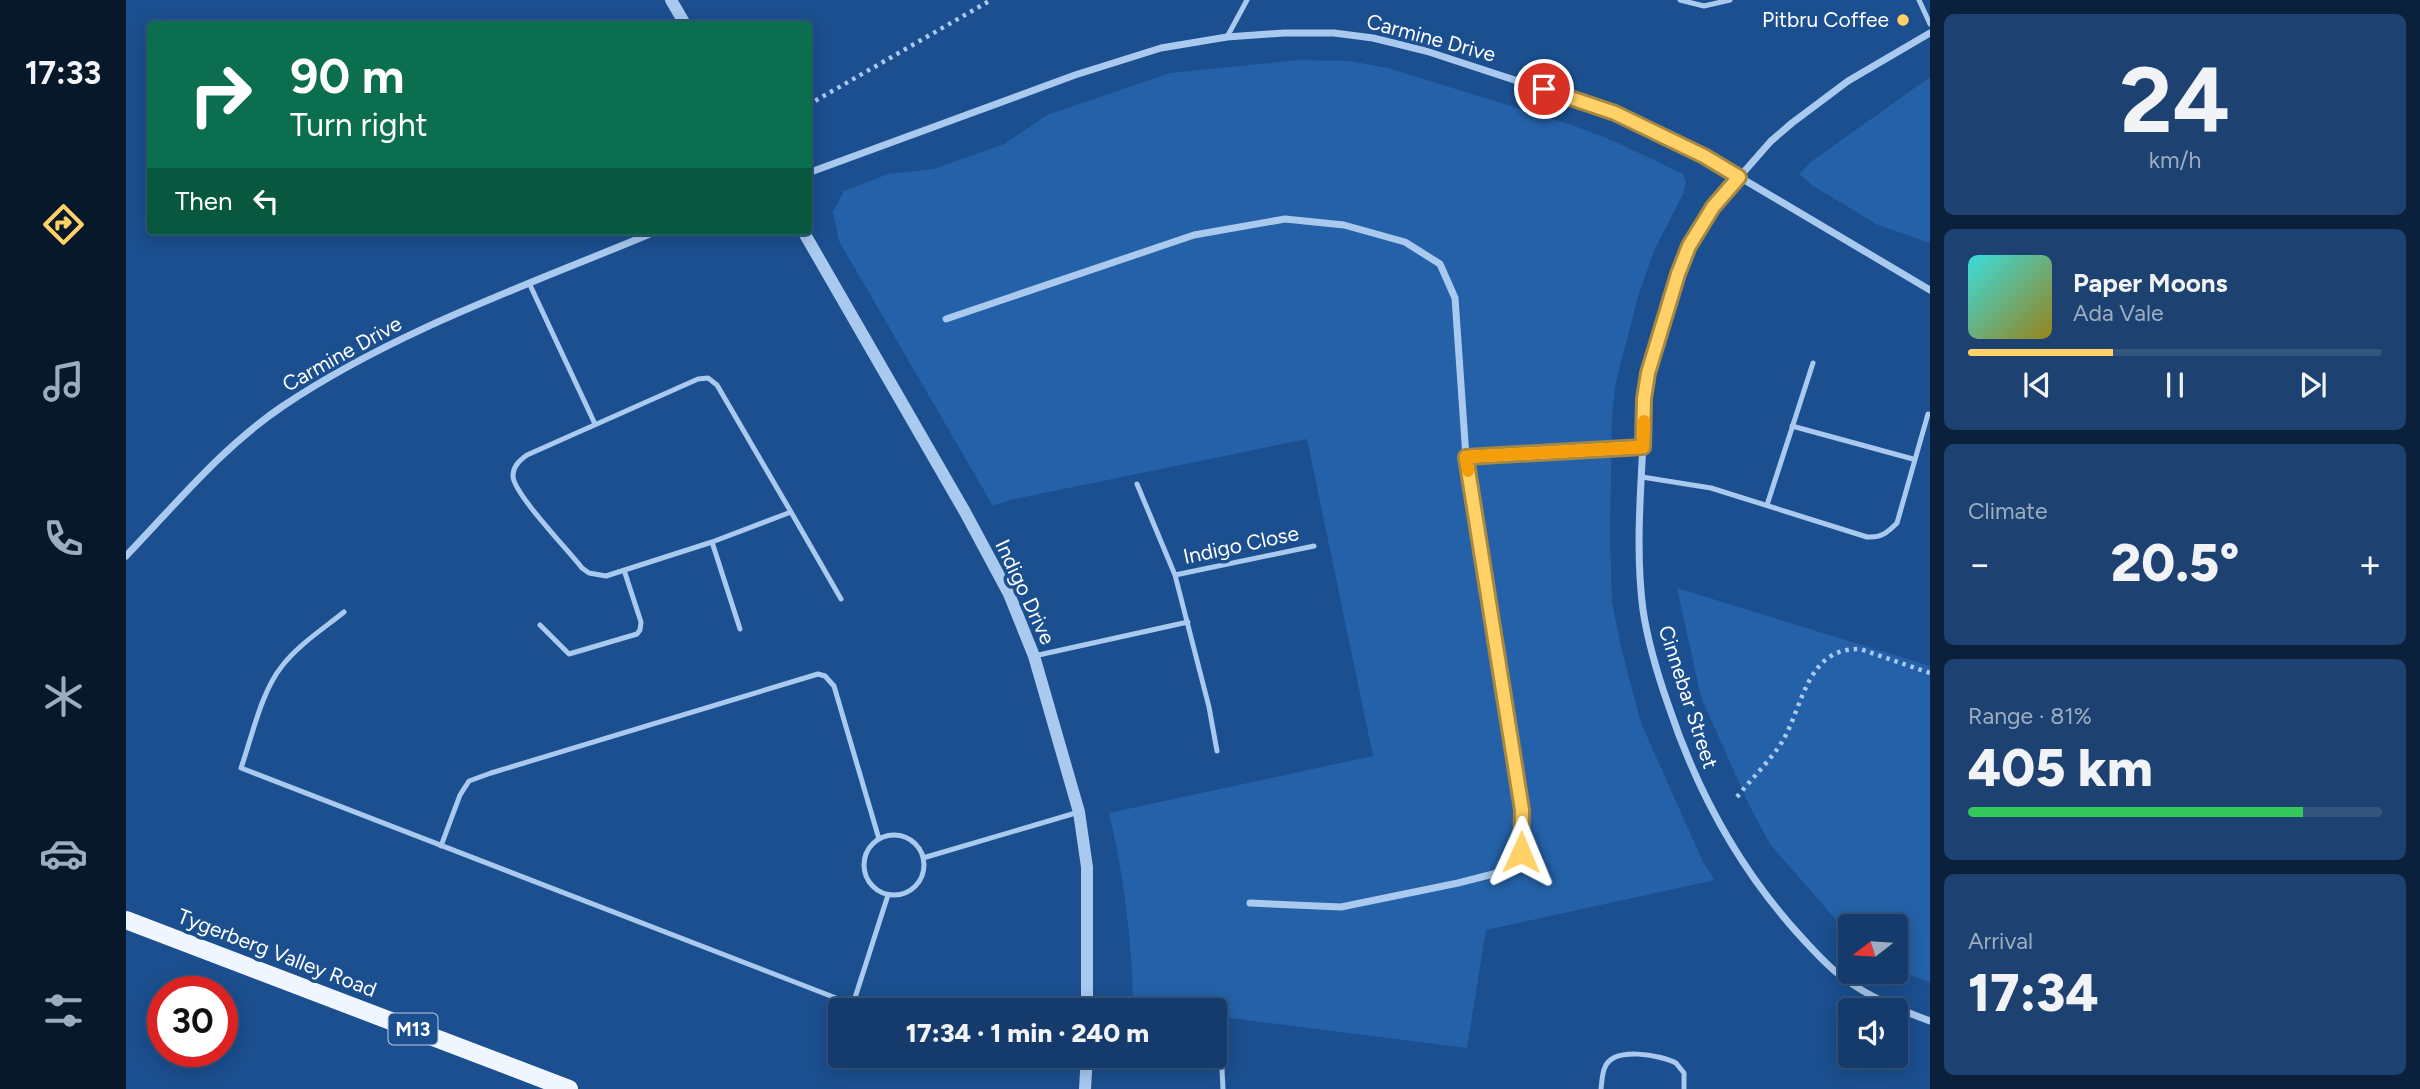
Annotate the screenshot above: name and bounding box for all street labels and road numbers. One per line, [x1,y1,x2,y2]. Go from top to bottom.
street label: Carmine Drive [1364,8,1498,67]
street label: Carmine Drive [278,310,406,397]
street label: Indigo Close [1181,520,1301,569]
street label: Indigo Drive [990,535,1061,648]
street label: Cinnebar Street [1654,622,1723,772]
street label: Tygerberg Valley Road [174,903,380,1002]
road number: M13 [388,1014,438,1044]

